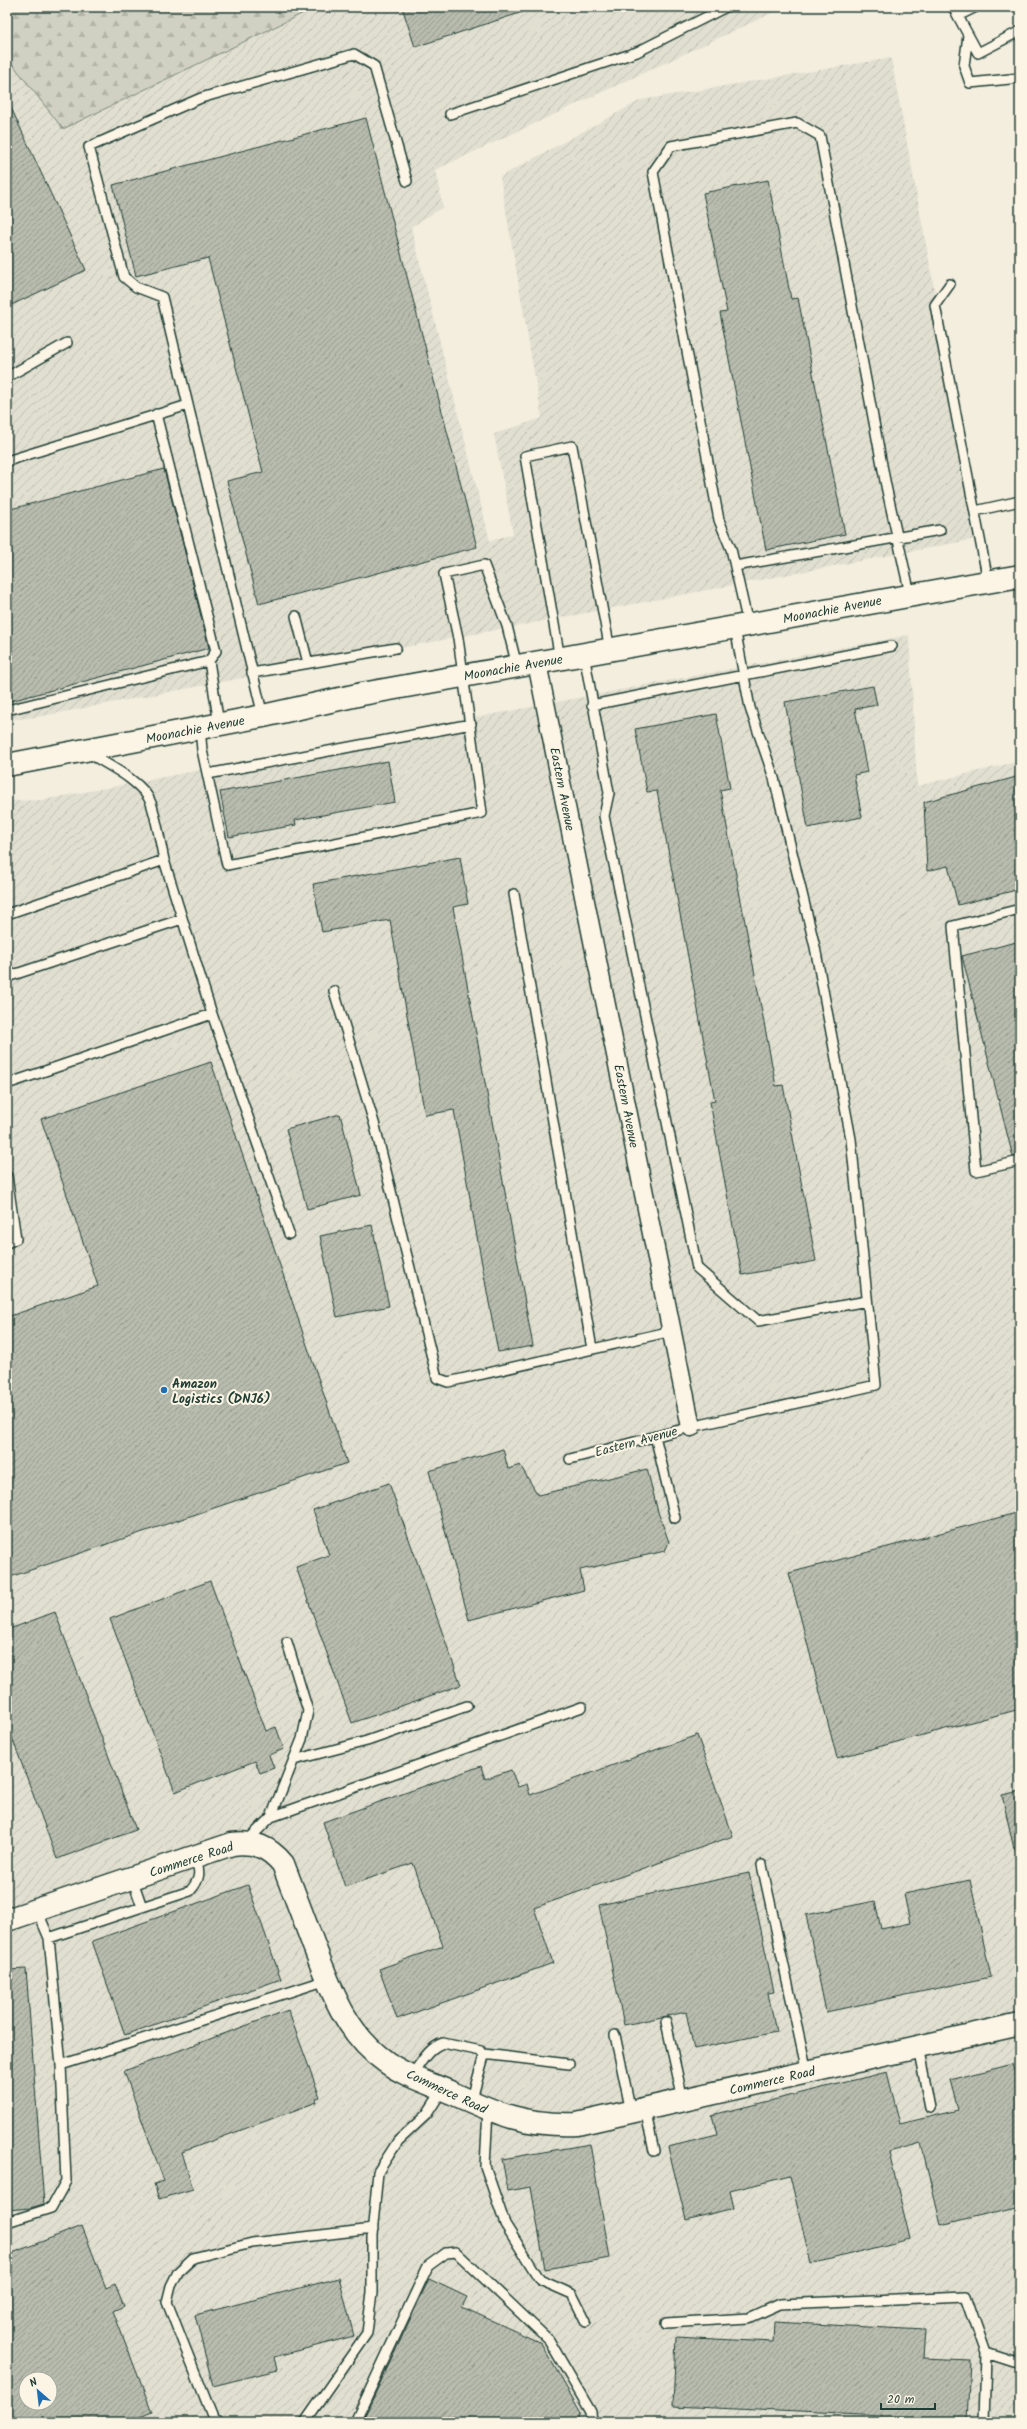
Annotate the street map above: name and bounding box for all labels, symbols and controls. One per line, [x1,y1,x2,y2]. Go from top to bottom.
street label: Moonachie Avenue [781,591,884,630]
street label: Moonachie Avenue [462,649,565,688]
street label: Moonachie Avenue [144,711,247,750]
street label: Eastern Avenue [543,746,580,833]
street label: Eastern Avenue [607,1063,644,1150]
place label: Amazon Logistics (DNJ6) [172,1374,271,1410]
marker: Amazon Logistics (DNJ6) [159,1385,169,1395]
street label: Eastern Avenue [593,1421,680,1464]
street label: Commerce Road [147,1837,237,1884]
street label: Commerce Road [727,2061,818,2102]
street label: Commerce Road [402,2064,491,2121]
north arrow [18,2371,58,2411]
text: N [26,2373,41,2393]
scale bar [881,2385,935,2411]
text: 20 m [887,2390,915,2409]

